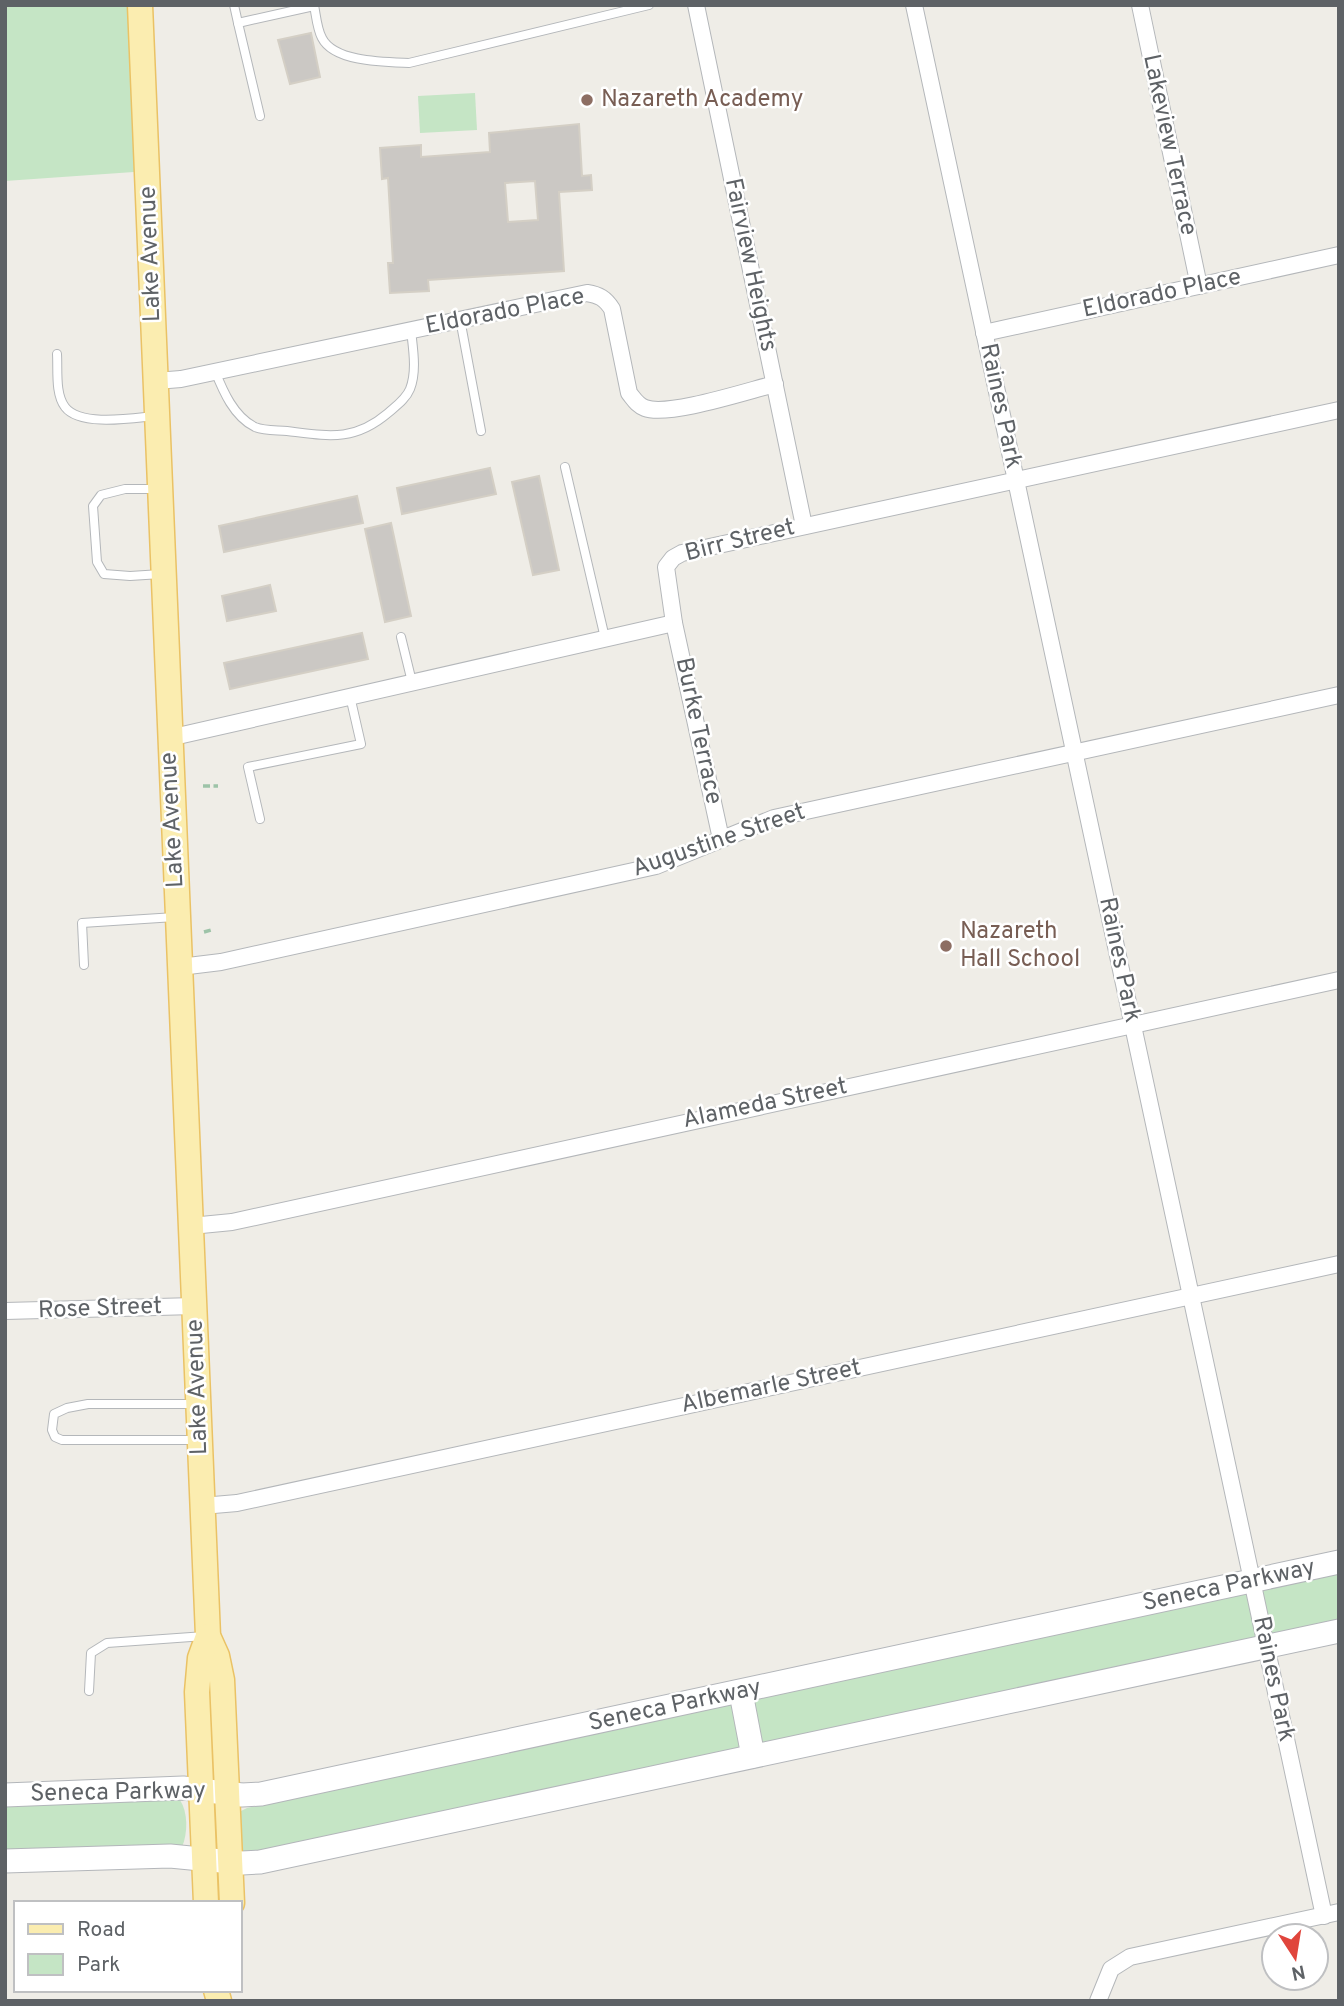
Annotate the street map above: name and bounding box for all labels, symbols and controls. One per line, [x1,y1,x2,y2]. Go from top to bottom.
street label: Lakeview Terrace [1135,52,1203,238]
place label: Nazareth Academy [601,85,804,115]
marker: Nazareth Academy [579,92,595,108]
street label: Fairview Heights [717,176,783,354]
street label: Lake Avenue [134,186,168,322]
street label: Eldorado Place [1080,263,1244,325]
street label: Eldorado Place [423,282,587,342]
street label: Raines Park [972,341,1028,471]
street label: Birr Street [682,513,798,569]
street label: Burke Terrace [668,655,728,807]
street label: Lake Avenue [154,751,192,889]
street label: Augustine Street [629,797,809,885]
street label: Raines Park [1091,895,1147,1025]
place label: Nazareth Hall School [960,917,1080,975]
marker: Nazareth Hall School [938,938,954,954]
street label: Alameda Street [680,1072,850,1136]
street label: Rose Street [37,1292,163,1326]
street label: Lake Avenue [181,1319,215,1455]
street label: Albemarle Street [678,1353,864,1421]
street label: Seneca Parkway [1140,1553,1318,1619]
street label: Raines Park [1245,1614,1301,1744]
street label: Seneca Parkway [586,1673,764,1739]
street label: Seneca Parkway [30,1776,206,1810]
legend [14,1901,242,1992]
text: Road [77,1917,126,1944]
north arrow [1260,1922,1330,1992]
text: Park [77,1952,120,1979]
text: N [1289,1959,1307,1985]

